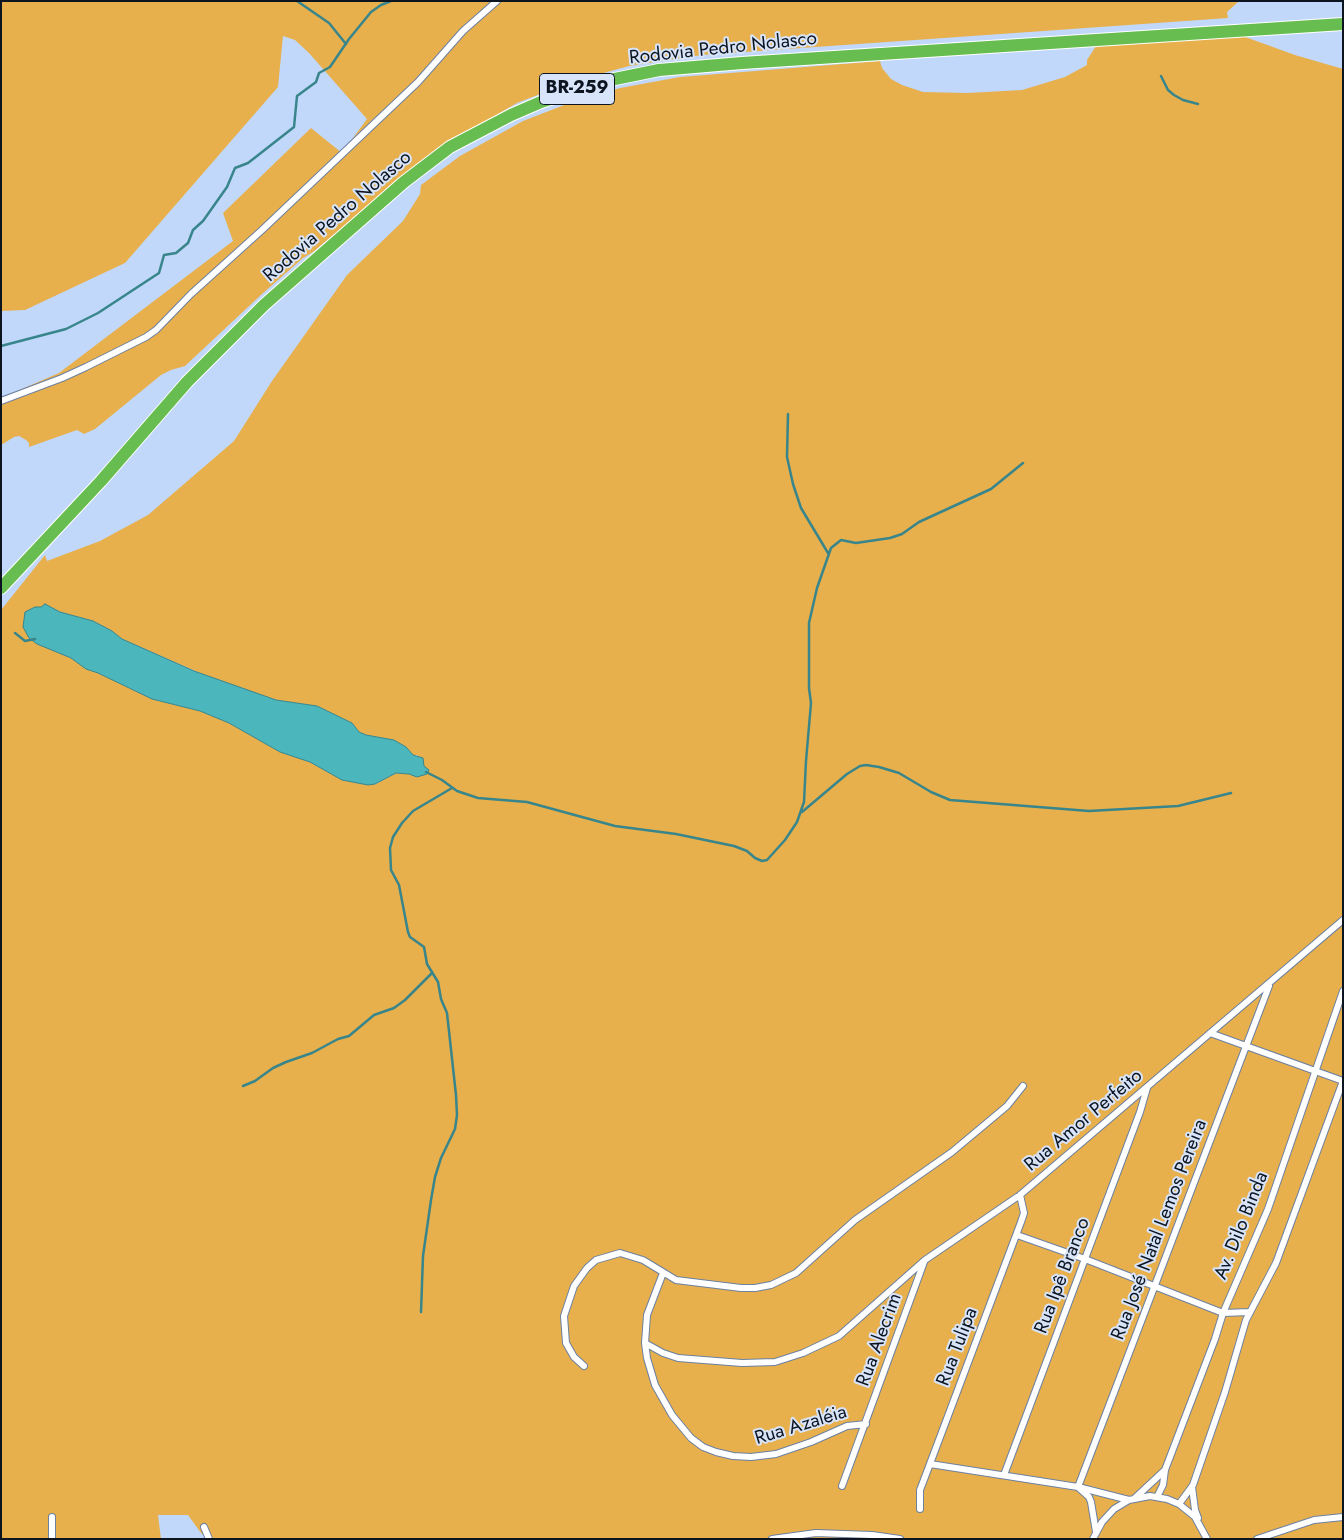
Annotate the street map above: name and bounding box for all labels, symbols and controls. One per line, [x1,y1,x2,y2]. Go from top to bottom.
street label: Rodovia Pedro Nolasco [628,28,818,70]
road number: BR-259 [540,74,614,105]
street label: Rodovia Pedro Nolasco [259,147,417,287]
street label: Rua Amor Perfeito [1021,1065,1147,1177]
street label: Rua José Natal Lemos Pereira [1107,1117,1213,1343]
street label: Av. Dilo Binda [1210,1169,1274,1283]
street label: Rua Ipê Branco [1030,1215,1096,1337]
street label: Rua Alecrim [853,1290,907,1390]
street label: Rua Tulipa [933,1305,983,1389]
street label: Rua Azaléia [752,1401,850,1451]

